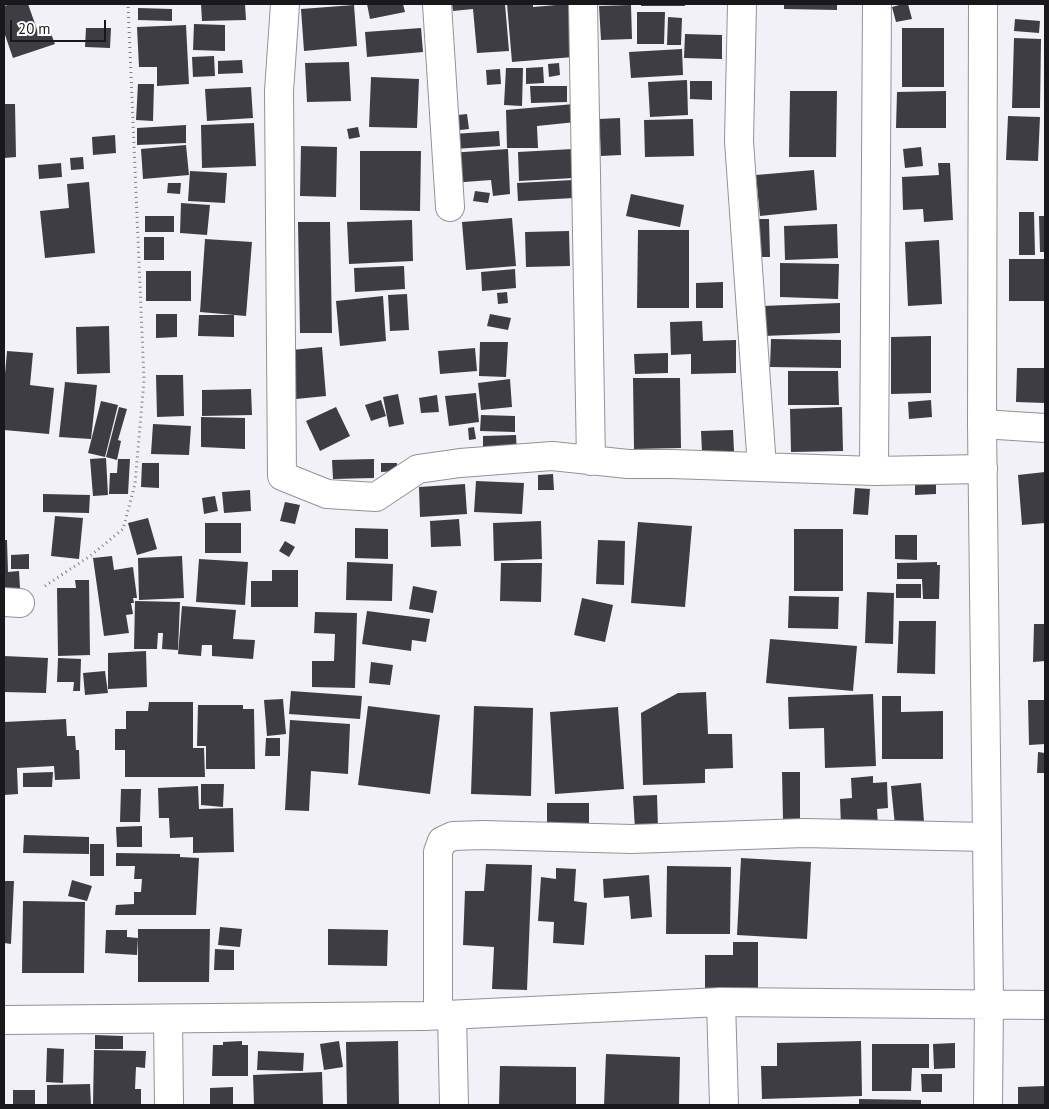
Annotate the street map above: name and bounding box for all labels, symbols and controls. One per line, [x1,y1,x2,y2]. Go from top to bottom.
scale bar [12,10,109,42]
text: 20 m [18,19,51,38]

